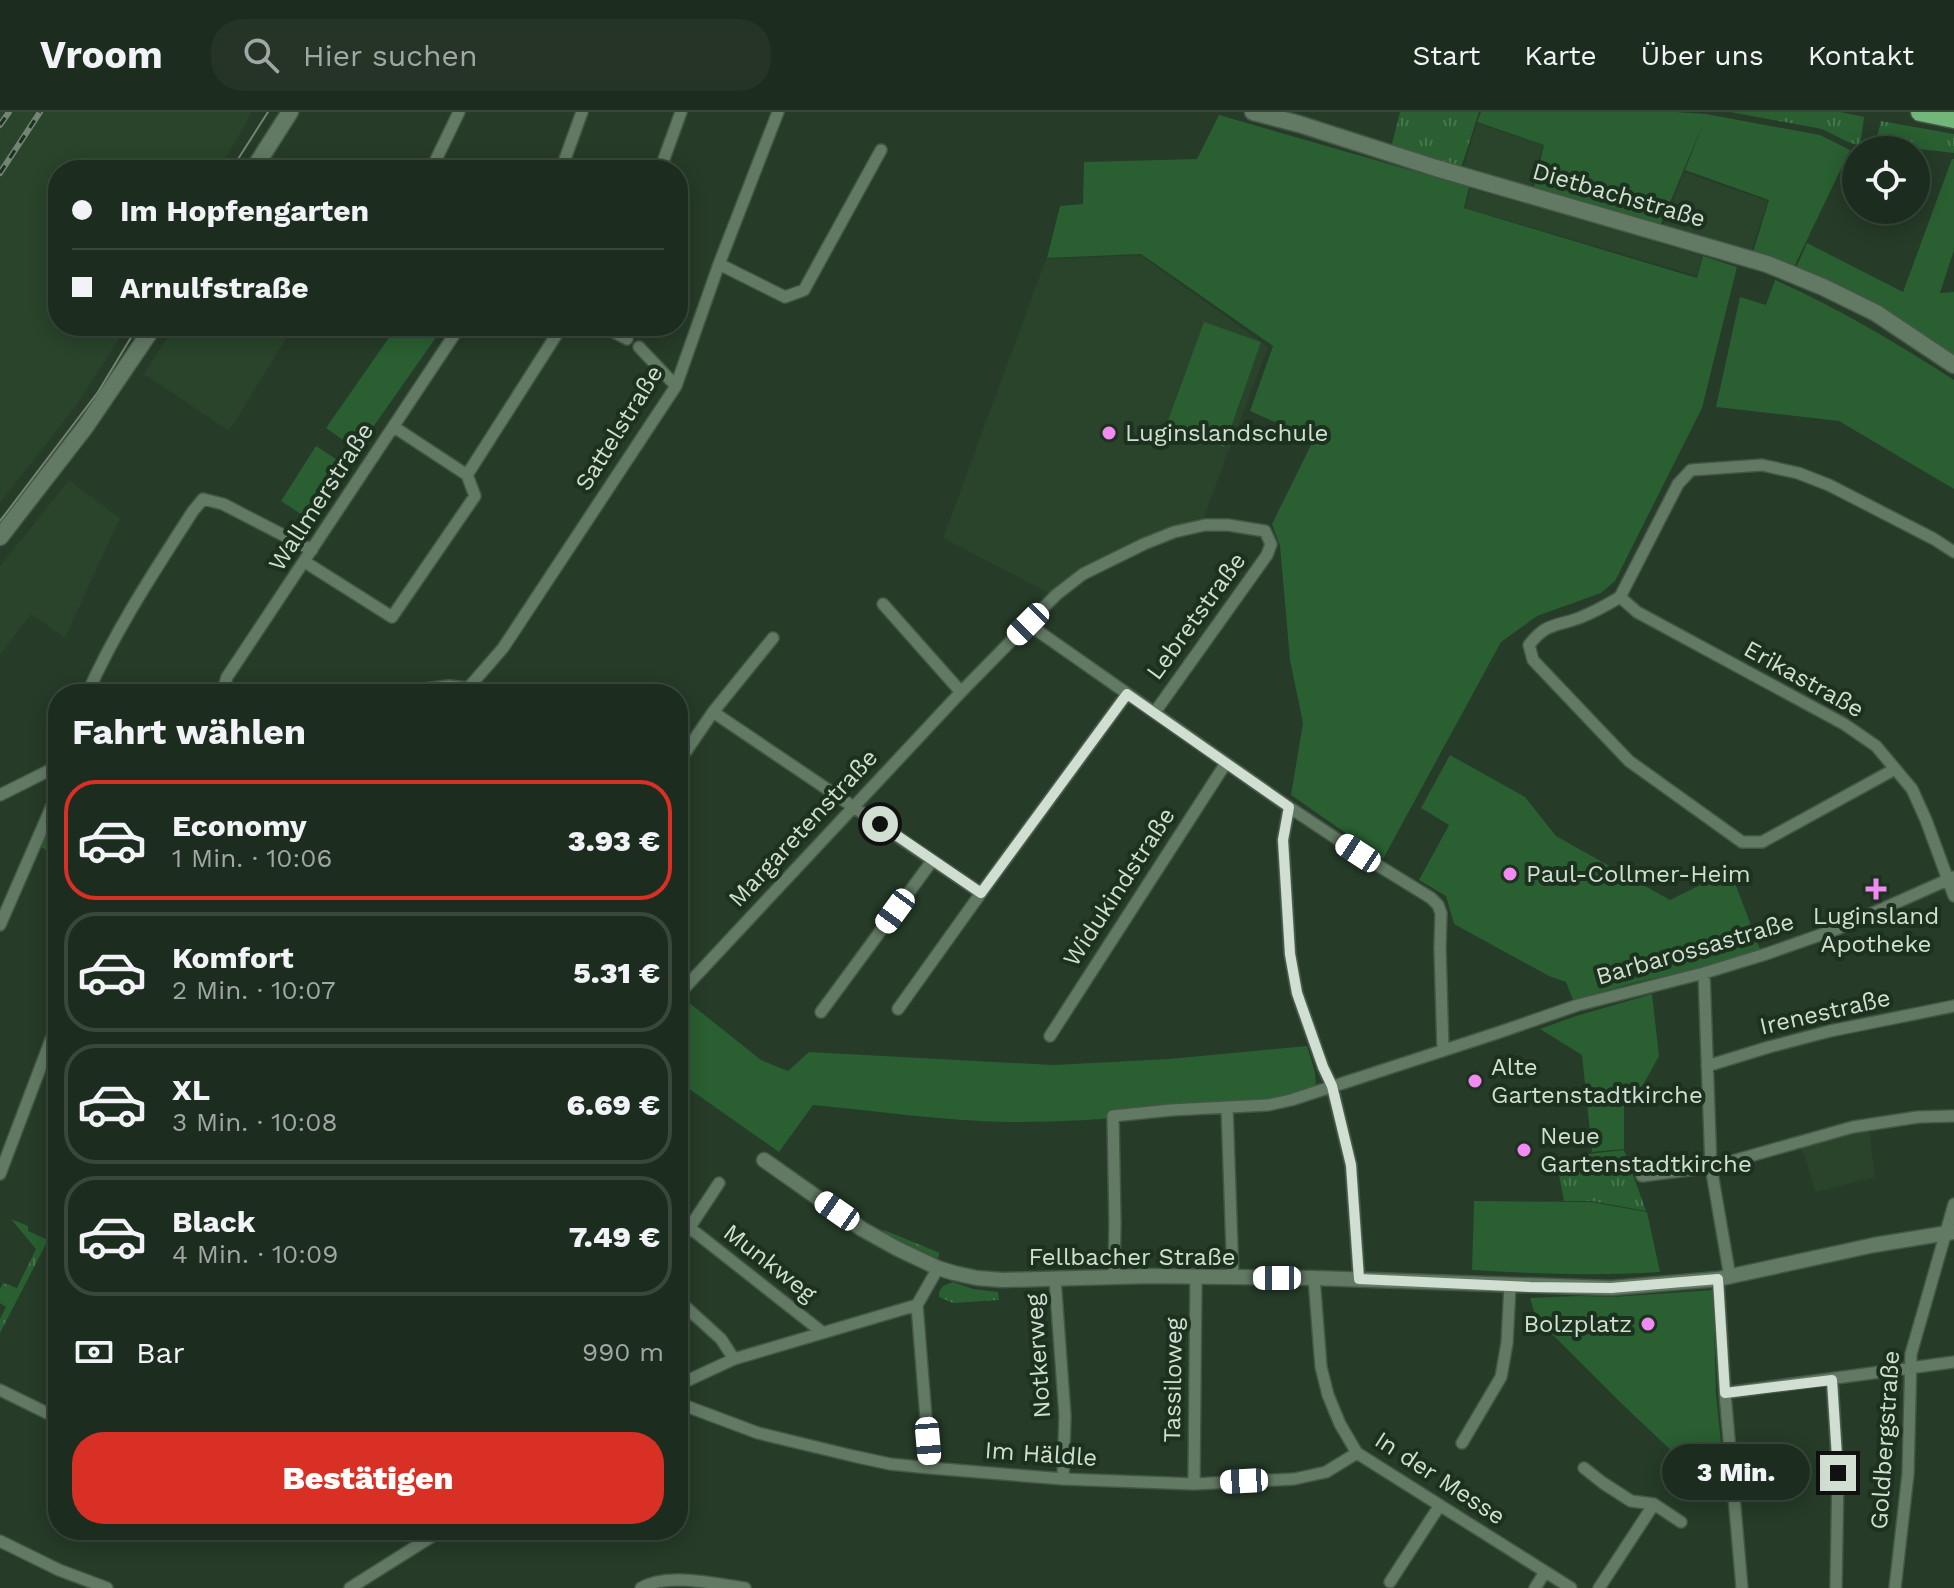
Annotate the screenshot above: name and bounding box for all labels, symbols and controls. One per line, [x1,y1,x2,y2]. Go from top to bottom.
search box [211,19,771,91]
text: Vroom [40,33,163,77]
icon: search [239,33,283,77]
text: Hier suchen [303,38,477,73]
text: Start [1412,39,1480,72]
text: Karte [1524,39,1597,72]
text: Über uns [1641,39,1764,72]
text: Kontakt [1808,39,1914,72]
map controls [1842,136,1930,224]
button: locate [1842,136,1930,224]
street label: Dietbachstraße [1529,157,1709,233]
text: Im Hopfengarten [120,193,369,228]
text: Arnulfstraße [120,270,309,305]
street label: Sattelstraße [569,360,669,496]
street label: Wallmerstraße [263,418,379,576]
place label: Luginslandschule [1125,419,1328,447]
marker: Luginslandschule [1100,424,1118,442]
street label: Lebretstraße [1141,547,1251,685]
car [1003,599,1053,649]
street label: Erikastraße [1739,635,1869,723]
text: Fahrt wählen [72,711,306,753]
street label: Margaretenstraße [723,743,883,913]
street label: Widukindstraße [1057,802,1181,972]
icon: car [76,804,148,876]
route start [862,806,898,842]
text: Economy [172,808,307,843]
text: 3.93 € [568,823,660,858]
car [1331,830,1385,876]
text: 1 Min. · 10:06 [172,843,332,873]
place label: Paul-Collmer-Heim [1526,860,1751,888]
marker: Paul-Collmer-Heim [1501,865,1519,883]
marker: Luginsland Apotheke [1867,880,1885,898]
car [871,885,919,937]
place label: Luginsland Apotheke [1813,902,1939,958]
street label: Barbarossastraße [1593,907,1797,991]
icon: car [76,936,148,1008]
text: Komfort [172,940,294,975]
text: 5.31 € [573,955,660,990]
text: 2 Min. · 10:07 [172,975,336,1005]
street label: Irenestraße [1757,983,1893,1041]
place label: Alte Gartenstadtkirche [1491,1053,1703,1109]
icon: car [76,1068,148,1140]
text: XL [172,1072,210,1107]
marker: Alte Gartenstadtkirche [1466,1072,1484,1090]
text: 6.69 € [566,1087,660,1122]
text: 3 Min. · 10:08 [172,1107,337,1137]
place label: Neue Gartenstadtkirche [1540,1122,1752,1178]
marker: Neue Gartenstadtkirche [1515,1141,1533,1159]
car [810,1187,864,1235]
icon: car [76,1200,148,1272]
text: Black [172,1204,256,1239]
street label: Munkweg [718,1218,822,1308]
text: 7.49 € [569,1219,660,1254]
text: 4 Min. · 10:09 [172,1239,338,1269]
street label: Fellbacher Straße [1028,1243,1236,1271]
car [1253,1266,1301,1290]
street label: Notkerweg [1020,1293,1056,1419]
place label: Bolzplatz [1523,1310,1632,1338]
marker: Bolzplatz [1639,1315,1657,1333]
street label: Tassiloweg [1158,1317,1188,1443]
icon: cash [72,1330,116,1374]
text: Bar [136,1335,185,1370]
text: 990 m [582,1337,664,1367]
street label: Goldbergstraße [1865,1350,1905,1530]
car [914,1416,942,1466]
street label: In der Messe [1370,1426,1510,1530]
button: Bestätigen [72,1432,664,1524]
street label: Im Häldle [984,1436,1098,1472]
callout: 3 Min. [1662,1445,1810,1501]
route end [1820,1455,1856,1491]
text: 3 Min. [1697,1457,1775,1487]
car [1219,1468,1269,1494]

